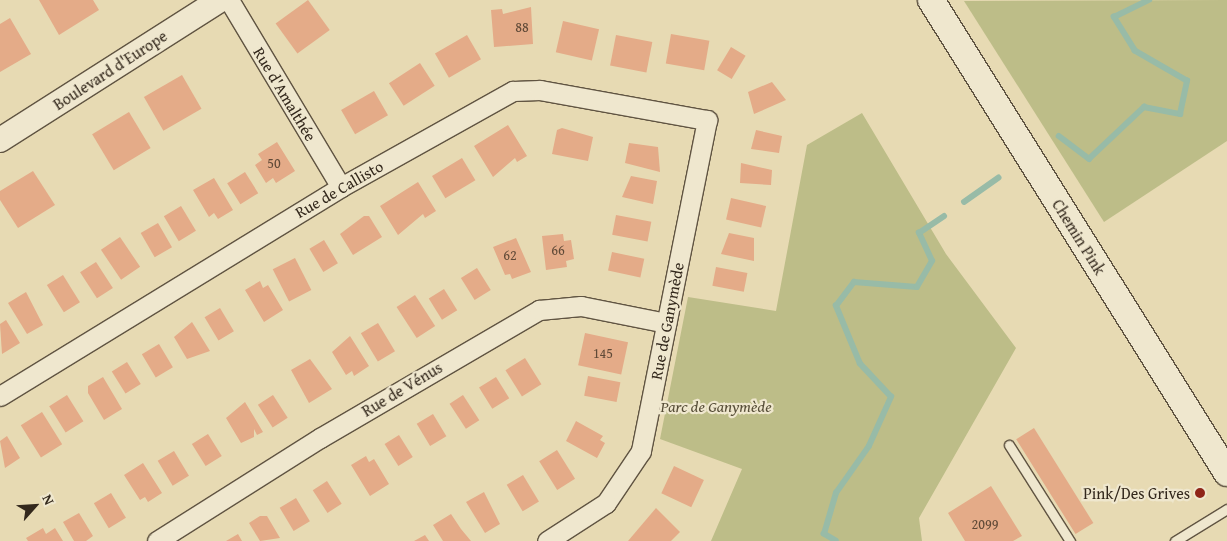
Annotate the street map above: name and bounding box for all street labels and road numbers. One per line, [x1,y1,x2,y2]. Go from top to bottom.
street label: Boulevard d'Europe [50,26,170,114]
street label: Rue d'Amalthée [249,44,321,144]
street label: Rue de Callisto [292,156,386,222]
street label: Chemin Pink [1048,196,1110,278]
street label: Rue de Ganymède [646,261,688,381]
street label: Rue de Vénus [358,357,446,421]

